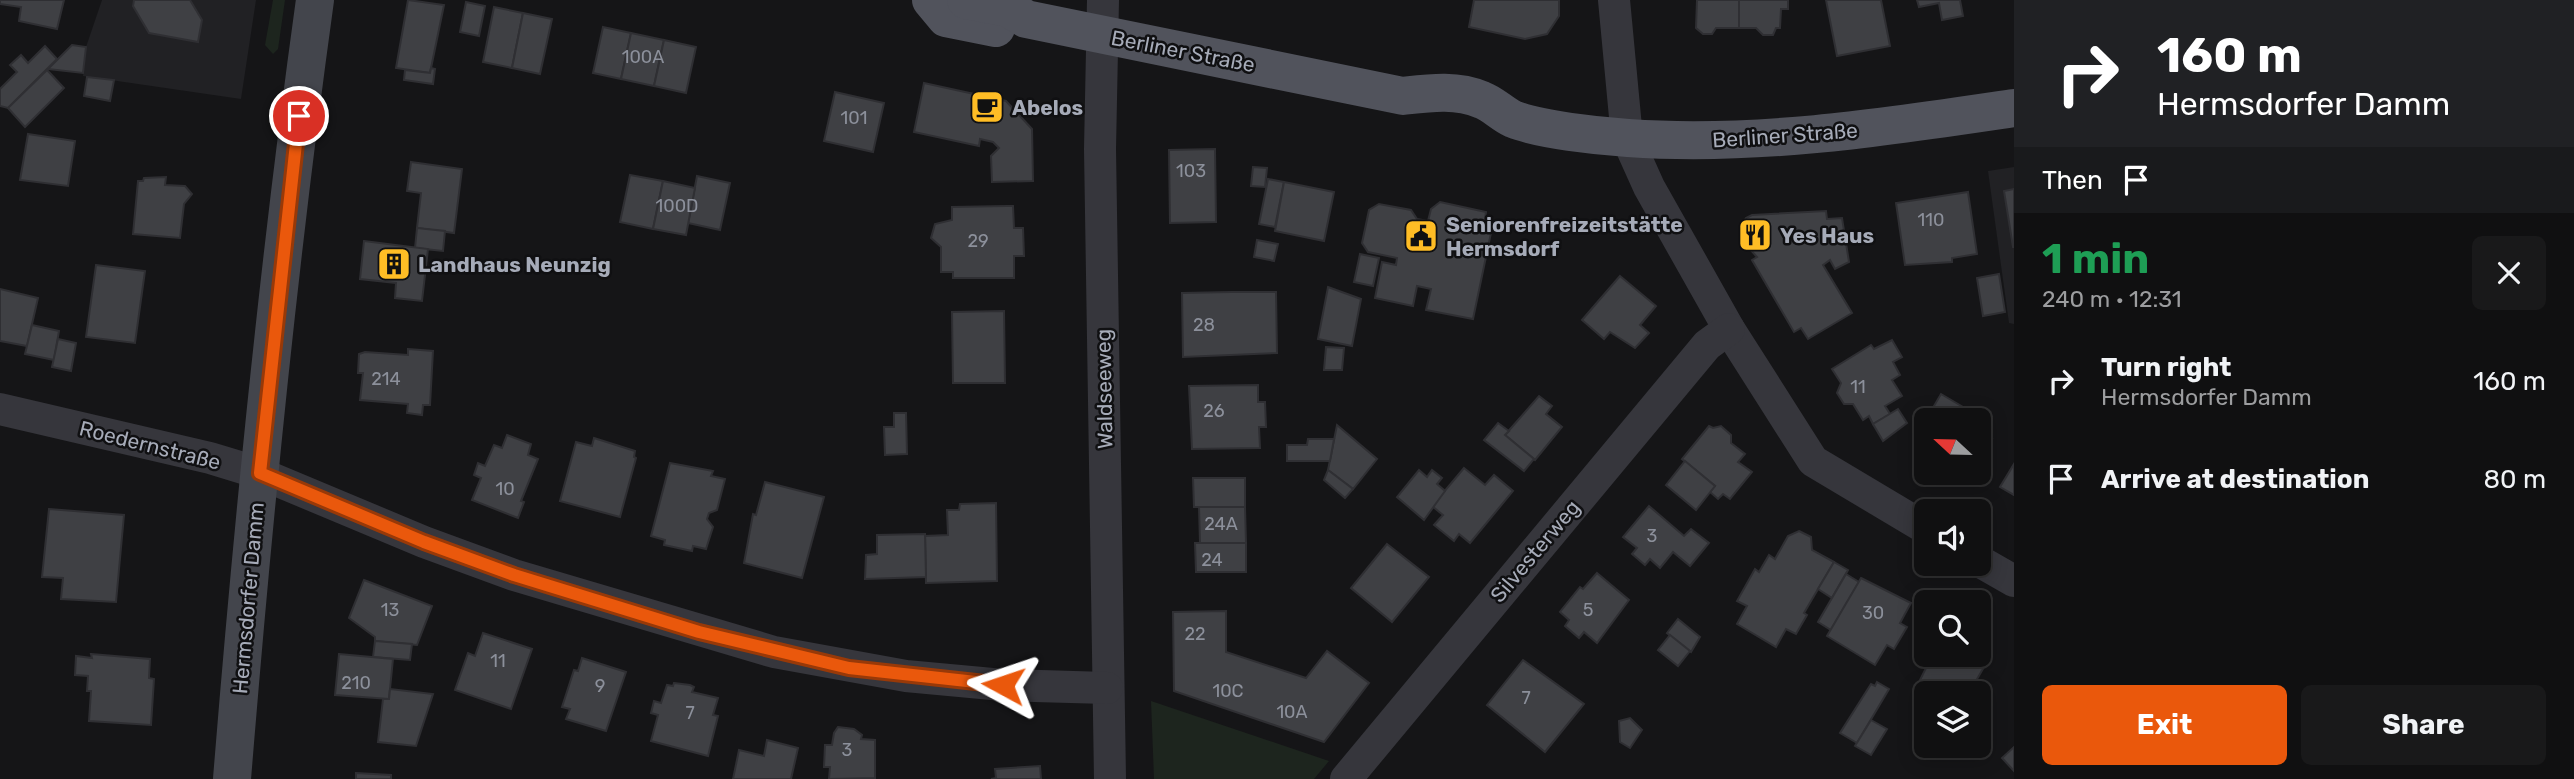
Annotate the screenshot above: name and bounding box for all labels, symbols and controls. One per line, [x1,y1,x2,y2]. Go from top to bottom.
street label: Berliner Straße [1109,25,1257,77]
text: 160 m [2157,26,2302,84]
icon: right [2042,28,2133,119]
house number: 100A [622,46,664,68]
text: Hermsdorfer Damm [2157,85,2450,123]
pin [269,86,329,146]
cafe icon: Abelos [968,88,1006,126]
place label: Abelos [1012,95,1083,120]
icon: arrive [280,97,318,135]
house number: 101 [841,107,867,129]
street label: Berliner Straße [1711,117,1859,153]
house number: 103 [1176,160,1206,182]
icon: arrive [2117,161,2155,199]
text: Then [2042,165,2103,196]
house number: 100D [656,195,698,217]
house number: 110 [1918,209,1944,231]
place label: Seniorenfreizeitstätte Hermsdorf [1446,212,1683,261]
restaurant icon: Yes Haus [1736,216,1774,254]
public building icon: Seniorenfreizeitstätte Hermsdorf [1402,217,1440,255]
place label: Yes Haus [1780,223,1874,248]
house number: 29 [967,230,989,252]
text: 1 min [2042,234,2149,284]
button: close [2472,236,2546,310]
building icon: Landhaus Neunzig [375,245,413,283]
place label: Landhaus Neunzig [418,252,611,277]
text: 240 m · 12:31 [2042,285,2182,313]
house number: 28 [1193,314,1215,336]
street label: Waldseeweg [1090,329,1118,449]
text: Turn right [2101,352,2231,383]
icon: right [2042,362,2080,400]
text: 160 m [2473,366,2546,397]
house number: 214 [371,368,401,390]
house number: 11 [1850,376,1866,398]
text: Hermsdorfer Damm [2101,383,2312,411]
house number: 26 [1203,400,1225,422]
north arrow [1914,408,1992,485]
map controls [1914,408,1991,758]
street label: Roedernstraße [77,415,223,475]
icon: arrive [2042,460,2080,498]
text: Arrive at destination [2101,464,2369,495]
text: 80 m [2483,464,2546,495]
house number: 10 [495,478,515,500]
street label: Silvesterweg [1485,495,1585,607]
button: sound [1914,499,1991,576]
street label: Hermsdorfer Damm [227,501,269,695]
house number: 24A [1204,513,1238,535]
house number: 3 [1647,525,1657,547]
house number: 24 [1201,549,1223,571]
button: search [1914,590,1991,667]
house number: 13 [381,599,399,621]
house number: 5 [1583,599,1593,621]
house number: 30 [1862,602,1884,624]
house number: 22 [1184,623,1206,645]
position arrow [966,648,1040,722]
house number: 11 [490,650,506,672]
house number: 210 [341,672,371,694]
house number: 9 [595,675,605,697]
house number: 10C [1212,680,1244,702]
button: layers [1914,681,1991,758]
button: Exit [2042,685,2287,765]
button: Share [2301,685,2546,765]
house number: 7 [1521,687,1531,709]
house number: 10A [1276,701,1308,723]
house number: 7 [685,702,695,724]
house number: 3 [842,739,852,761]

